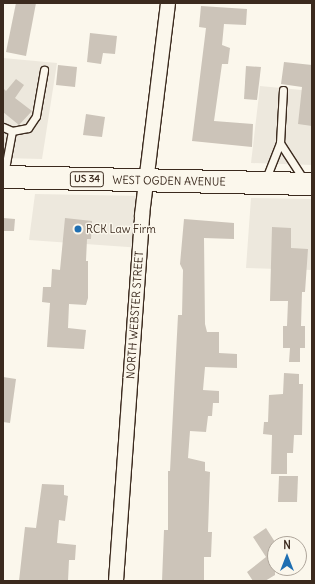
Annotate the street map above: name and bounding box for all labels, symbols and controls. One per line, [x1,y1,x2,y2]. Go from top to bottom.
road number: US 34 [69,171,105,187]
street label: WEST OGDEN AVENUE [112,173,226,189]
place label: RCK Law Firm [86,222,156,236]
marker: RCK Law Firm [73,224,83,234]
street label: NORTH WEBSTER STREET [124,251,146,379]
north arrow [267,536,307,576]
text: N [283,538,291,552]

